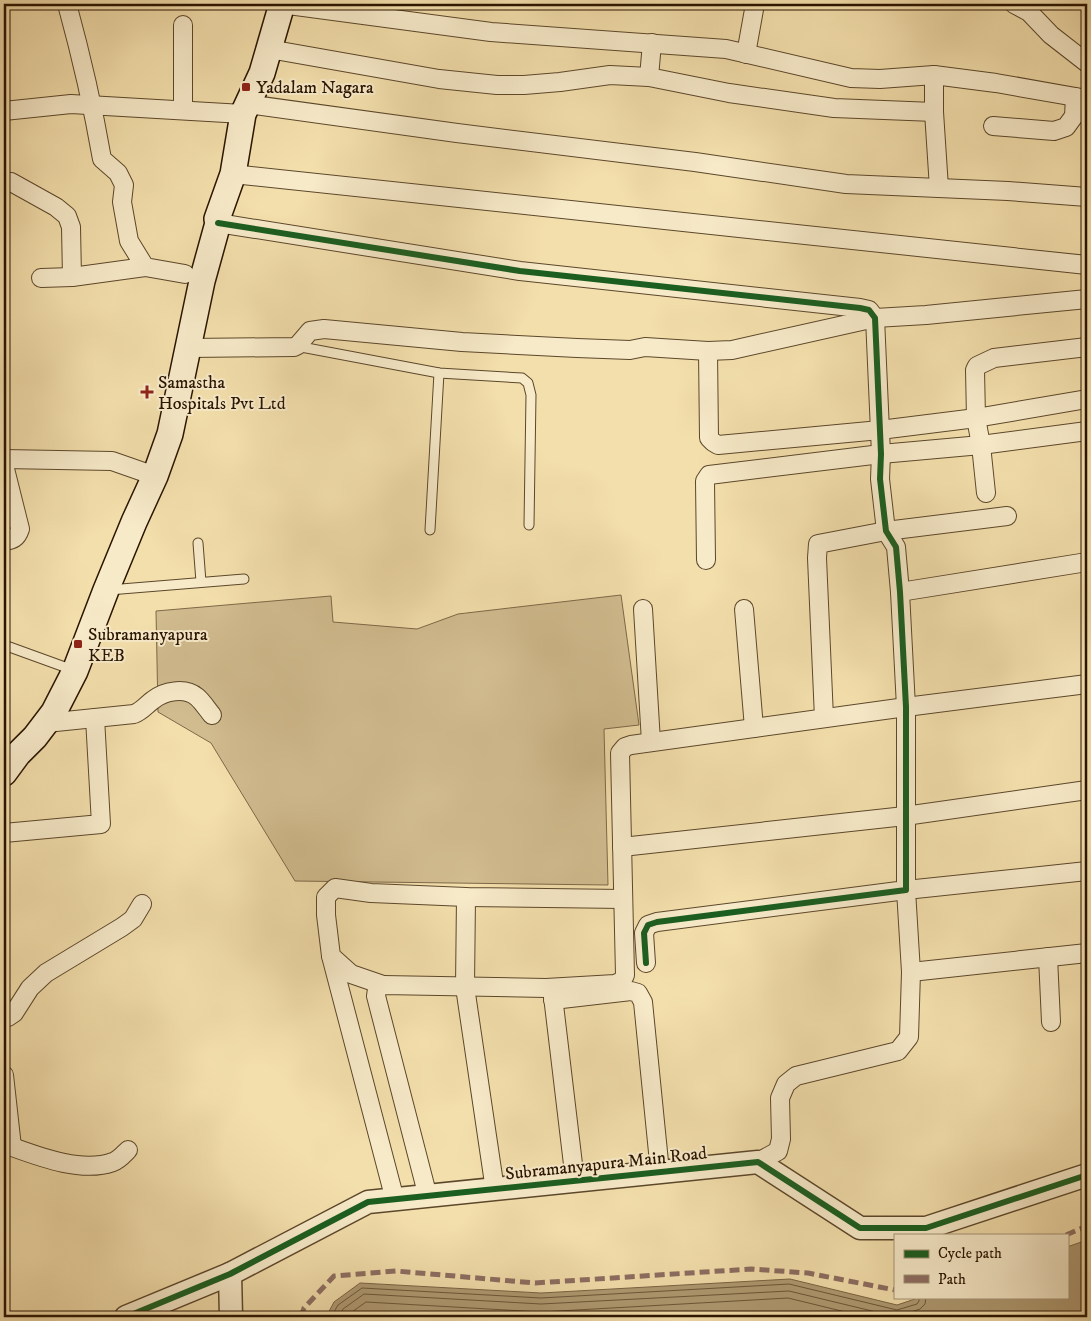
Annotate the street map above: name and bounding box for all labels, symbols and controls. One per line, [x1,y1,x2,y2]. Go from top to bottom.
place label: Yadalam Nagara [256,77,374,99]
marker: Yadalam Nagara [240,81,252,93]
place label: Samastha Hospitals Pvt Ltd [158,372,286,415]
marker: Samastha Hospitals Pvt Ltd [140,385,154,399]
place label: Subramanyapura KEB [88,624,208,667]
marker: Subramanyapura KEB [72,638,84,650]
street label: Subramanyapura Main Road [504,1142,708,1186]
legend [894,1234,1068,1298]
text: Cycle path [938,1244,1002,1263]
text: Path [938,1270,966,1289]

